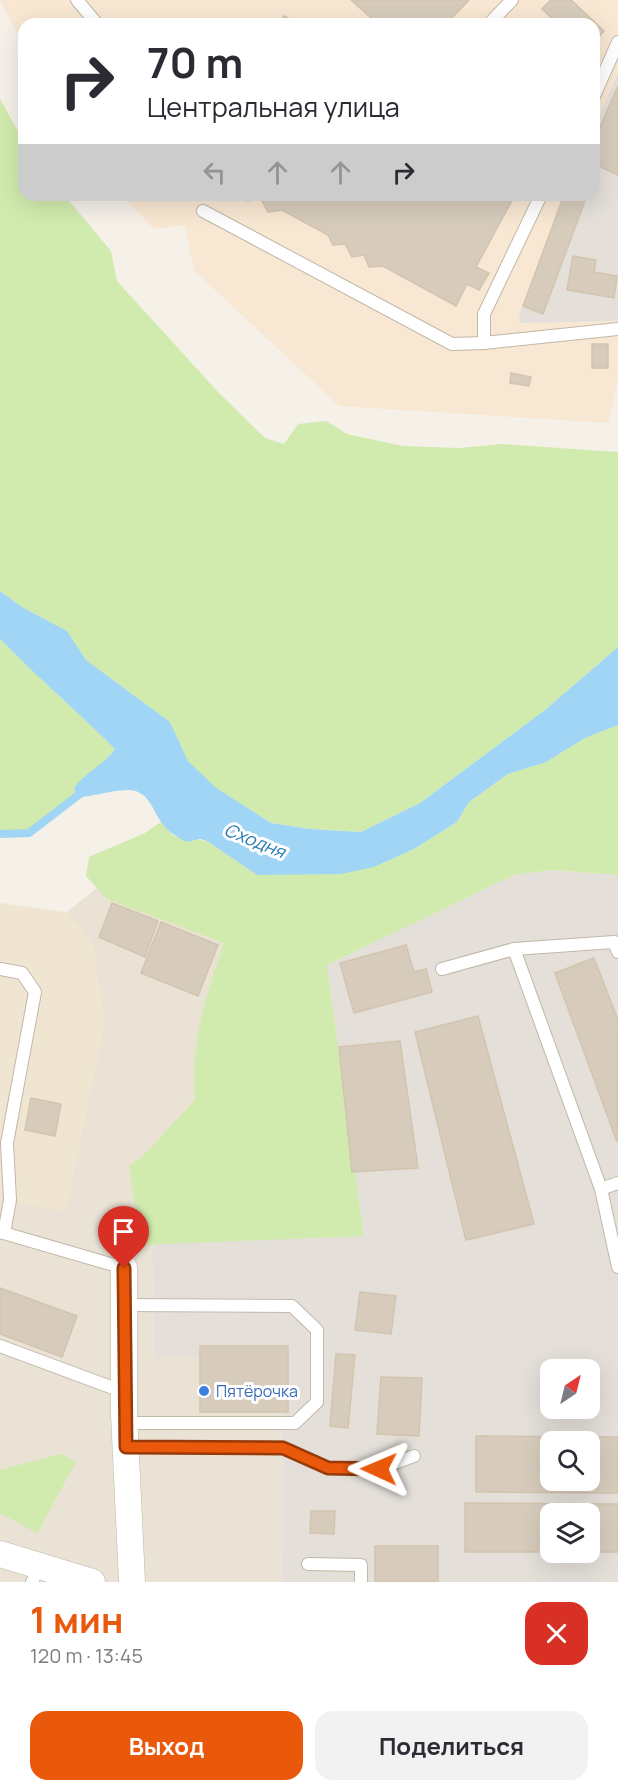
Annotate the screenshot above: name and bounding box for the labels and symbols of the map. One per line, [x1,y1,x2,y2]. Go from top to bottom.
water label: Сходня [221,817,291,864]
pin [98,1206,149,1268]
north arrow [540,1359,600,1419]
place label: Пятёрочка [216,1380,298,1402]
marker: Пятёрочка [197,1384,211,1398]
position arrow [347,1437,411,1501]

